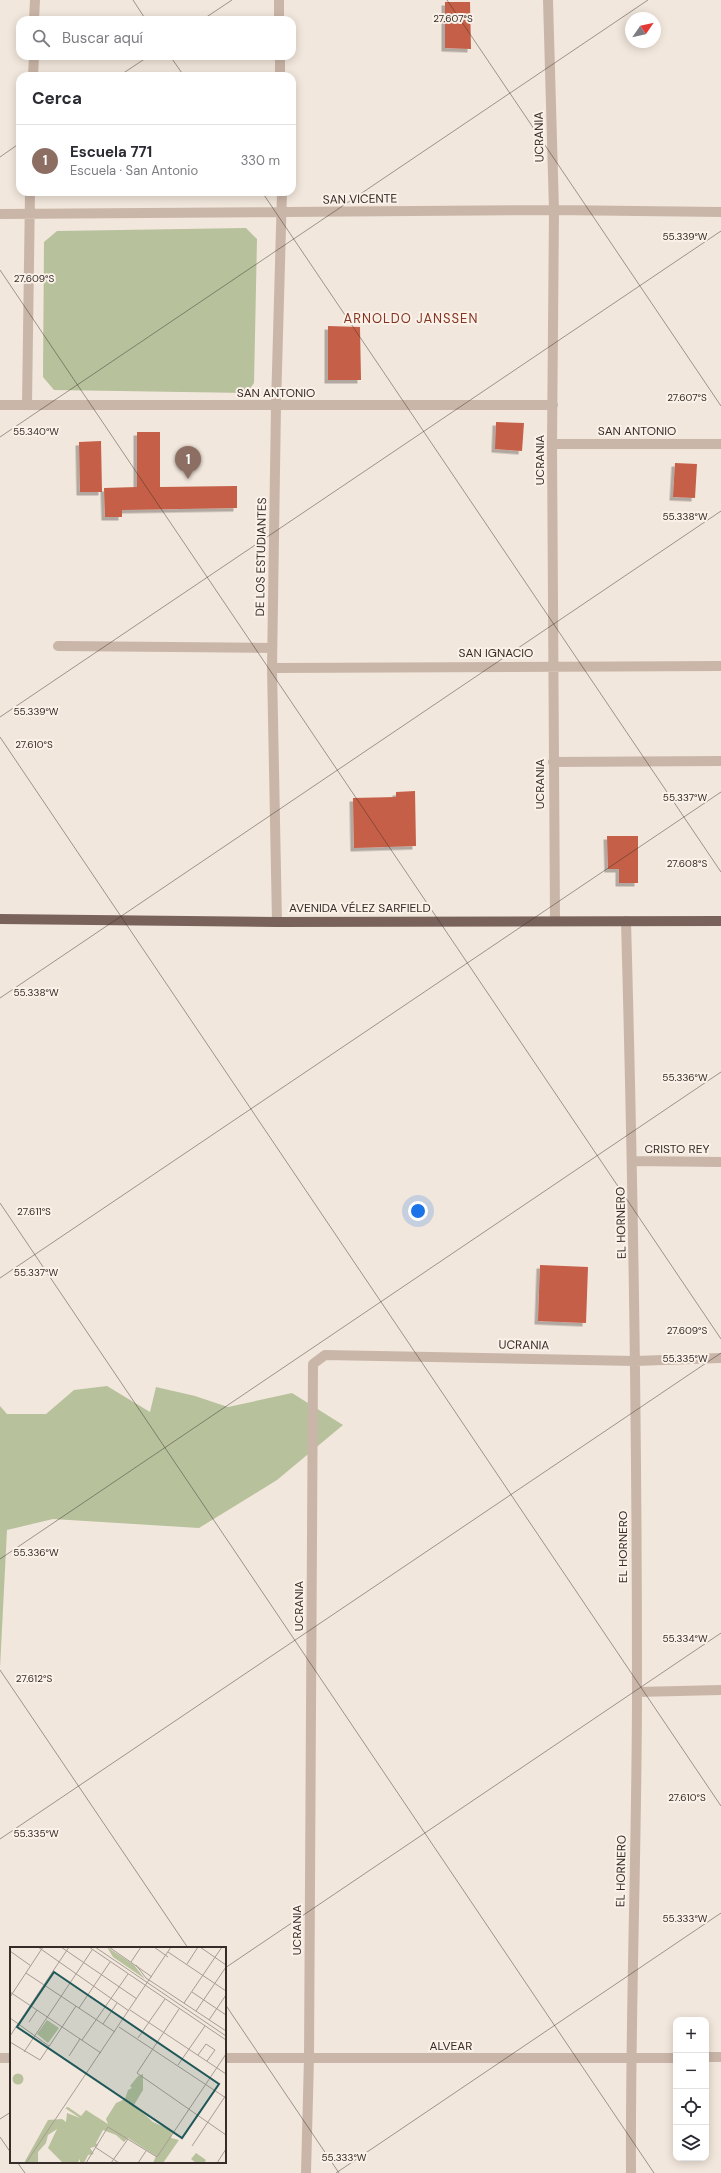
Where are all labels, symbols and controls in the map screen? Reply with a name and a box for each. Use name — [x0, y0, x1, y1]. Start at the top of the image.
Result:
text: 27.607°S — [433, 12, 473, 25]
north arrow — [625, 12, 661, 48]
search box — [16, 16, 296, 60]
icon: search — [30, 27, 52, 49]
text: Buscar aquí — [62, 28, 143, 48]
text: Cerca — [32, 87, 82, 109]
street label: UCRANIA — [531, 112, 547, 162]
text: Escuela 771 — [70, 142, 152, 162]
text: 1 — [43, 152, 47, 169]
text: 330 m — [241, 152, 280, 169]
text: Escuela · San Antonio — [70, 162, 198, 179]
street label: SAN VICENTE — [323, 190, 398, 208]
text: 55.339°W — [662, 230, 708, 243]
text: 27.609°S — [14, 272, 55, 285]
district label: ARNOLDO JANSSEN — [344, 310, 478, 327]
street label: SAN ANTONIO — [237, 385, 315, 401]
text: 27.607°S — [667, 391, 707, 404]
street label: SAN ANTONIO — [598, 423, 676, 439]
text: 55.340°W — [13, 425, 59, 438]
street label: UCRANIA — [532, 435, 548, 485]
pin: 1 — [175, 446, 201, 479]
street label: DE LOS ESTUDIANTES — [252, 497, 270, 617]
text: 55.338°W — [662, 510, 708, 523]
street label: SAN IGNACIO — [459, 645, 533, 661]
text: 55.339°W — [13, 705, 59, 718]
text: 27.610°S — [15, 738, 53, 751]
street label: UCRANIA — [532, 759, 548, 809]
text: 55.337°W — [663, 791, 707, 804]
text: 27.608°S — [667, 857, 707, 870]
street label: AVENIDA VÉLEZ SARFIELD — [289, 900, 431, 916]
text: 55.338°W — [13, 986, 59, 999]
text: 55.336°W — [662, 1071, 708, 1084]
street label: CRISTO REY — [645, 1141, 710, 1157]
street label: EL HORNERO — [612, 1187, 630, 1259]
your location — [408, 1201, 428, 1221]
text: 27.611°S — [17, 1205, 51, 1218]
text: 55.337°W — [14, 1266, 58, 1279]
text: 27.609°S — [667, 1324, 708, 1337]
street label: UCRANIA — [499, 1337, 549, 1353]
text: 55.335°W — [662, 1352, 708, 1365]
street label: EL HORNERO — [615, 1511, 631, 1583]
text: 55.336°W — [13, 1546, 59, 1559]
street label: UCRANIA — [291, 1581, 307, 1631]
text: 55.334°W — [662, 1632, 708, 1645]
text: 27.612°S — [16, 1672, 52, 1685]
text: 27.610°S — [668, 1791, 706, 1804]
text: 55.335°W — [13, 1827, 59, 1840]
street label: EL HORNERO — [612, 1835, 630, 1907]
street label: UCRANIA — [289, 1905, 305, 1955]
text: 55.333°W — [662, 1912, 708, 1925]
inset map — [10, 1947, 226, 2163]
map controls — [673, 2017, 709, 2161]
button: + — [673, 2017, 709, 2053]
street label: ALVEAR — [430, 2038, 472, 2054]
button: − — [673, 2053, 709, 2089]
button: locate — [673, 2089, 709, 2125]
button: layers — [673, 2125, 709, 2161]
text: 55.333°W — [321, 2151, 367, 2164]

